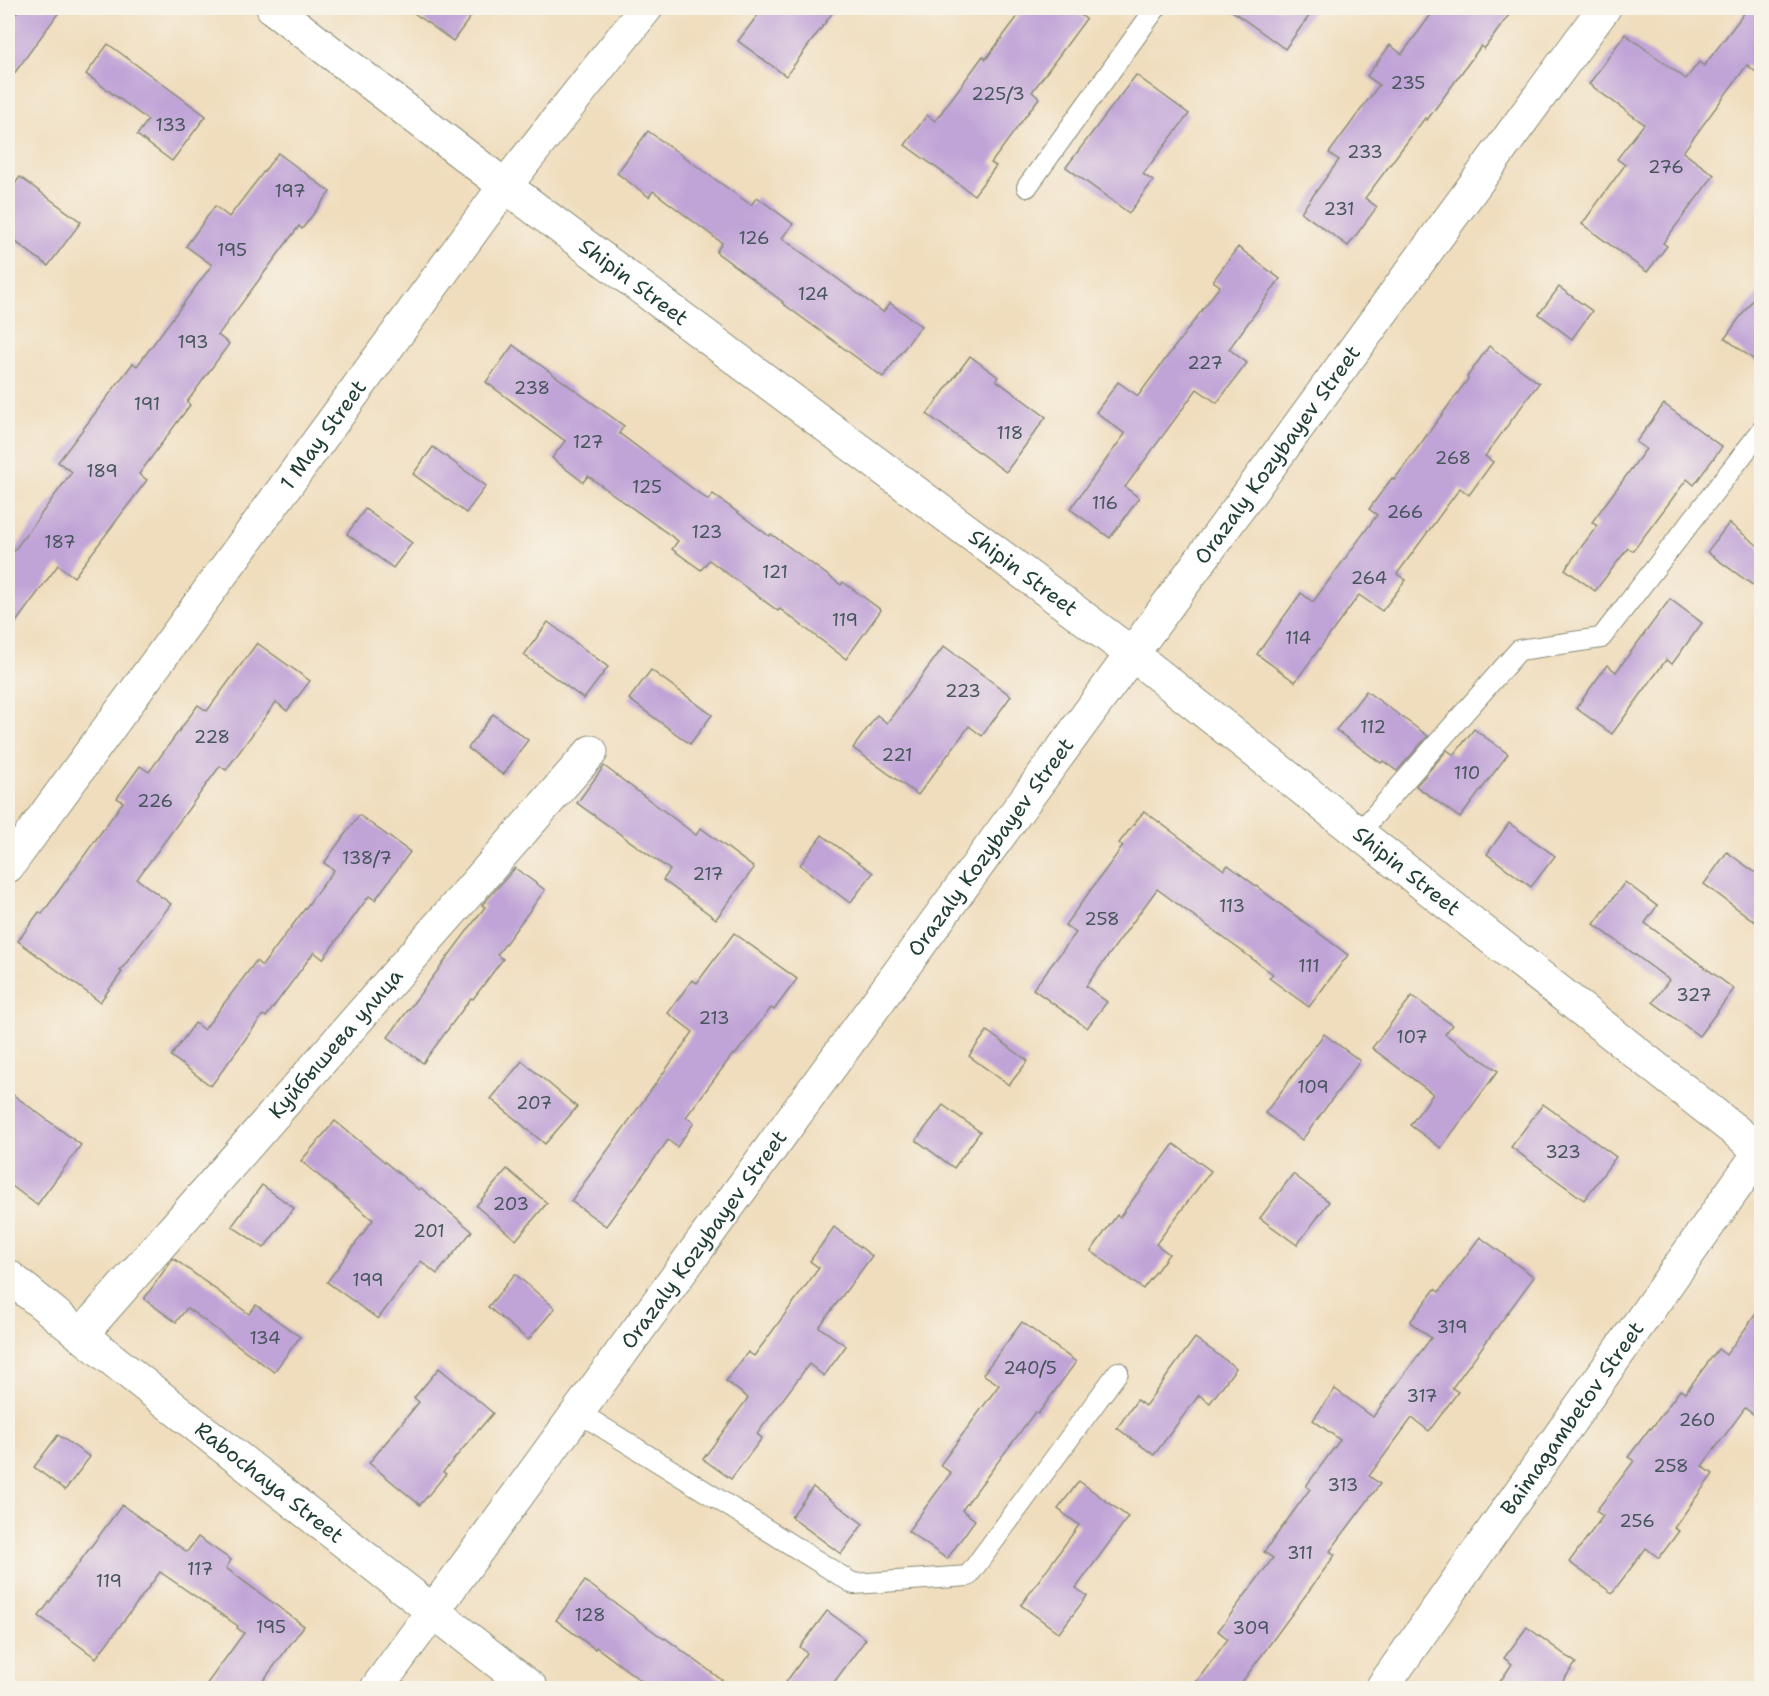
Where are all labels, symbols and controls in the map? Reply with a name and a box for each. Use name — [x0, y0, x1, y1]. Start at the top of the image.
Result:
house number: 235 — [1391, 71, 1425, 95]
house number: 225/3 — [971, 82, 1025, 106]
house number: 133 — [156, 113, 186, 137]
house number: 233 — [1347, 140, 1383, 164]
house number: 276 — [1648, 155, 1684, 179]
house number: 197 — [275, 179, 305, 203]
house number: 231 — [1324, 197, 1354, 221]
house number: 126 — [738, 226, 770, 250]
street label: Shipin Street — [573, 232, 694, 332]
house number: 195 — [217, 238, 247, 262]
house number: 124 — [798, 282, 828, 306]
house number: 193 — [177, 330, 209, 354]
street label: Orazaly Kozybayev Street — [1188, 340, 1367, 570]
house number: 227 — [1187, 351, 1223, 375]
street label: 1 May Street — [273, 374, 373, 496]
house number: 238 — [514, 376, 550, 400]
house number: 191 — [134, 392, 160, 416]
house number: 118 — [997, 421, 1023, 445]
house number: 127 — [573, 430, 603, 454]
house number: 268 — [1435, 446, 1471, 470]
house number: 189 — [86, 459, 118, 483]
house number: 125 — [632, 475, 662, 499]
house number: 116 — [1092, 491, 1118, 515]
house number: 266 — [1387, 500, 1423, 524]
house number: 123 — [692, 520, 722, 544]
street label: Shipin Street — [963, 523, 1083, 623]
house number: 187 — [44, 530, 76, 554]
house number: 121 — [762, 560, 788, 584]
house number: 264 — [1351, 566, 1387, 590]
house number: 119 — [832, 608, 858, 632]
house number: 114 — [1285, 626, 1311, 650]
house number: 223 — [945, 679, 981, 703]
house number: 112 — [1360, 715, 1386, 739]
house number: 228 — [194, 725, 230, 749]
street label: Orazaly Kozybayev Street — [901, 732, 1080, 962]
house number: 221 — [882, 743, 912, 767]
house number: 110 — [1454, 761, 1480, 785]
house number: 226 — [137, 789, 173, 813]
street label: Shipin Street — [1347, 820, 1466, 922]
house number: 138/7 — [342, 846, 392, 870]
house number: 217 — [693, 862, 723, 886]
house number: 113 — [1219, 894, 1245, 918]
house number: 258 — [1084, 907, 1120, 931]
house number: 111 — [1298, 954, 1320, 978]
street label: Куйбышева улица — [262, 963, 409, 1125]
house number: 327 — [1676, 983, 1712, 1007]
house number: 213 — [699, 1006, 729, 1030]
house number: 107 — [1396, 1025, 1428, 1049]
house number: 109 — [1297, 1075, 1329, 1099]
house number: 207 — [516, 1091, 552, 1115]
street label: Orazaly Kozybayev Street — [615, 1125, 793, 1355]
house number: 323 — [1545, 1140, 1581, 1164]
house number: 203 — [493, 1192, 529, 1216]
house number: 201 — [413, 1219, 445, 1243]
house number: 199 — [352, 1268, 384, 1292]
house number: 319 — [1436, 1315, 1468, 1339]
street label: Baimagambetov Street — [1494, 1316, 1650, 1521]
house number: 134 — [249, 1326, 281, 1350]
house number: 240/5 — [1003, 1356, 1057, 1380]
house number: 317 — [1407, 1384, 1437, 1408]
house number: 260 — [1679, 1408, 1715, 1432]
street label: Rabochaya Street — [189, 1415, 349, 1550]
house number: 258 — [1653, 1454, 1689, 1478]
house number: 313 — [1328, 1473, 1358, 1497]
house number: 256 — [1619, 1509, 1655, 1533]
house number: 311 — [1287, 1541, 1313, 1565]
house number: 117 — [187, 1557, 213, 1581]
house number: 119 — [96, 1569, 122, 1593]
house number: 128 — [574, 1603, 606, 1627]
house number: 195 — [256, 1615, 286, 1639]
house number: 309 — [1233, 1616, 1269, 1640]

